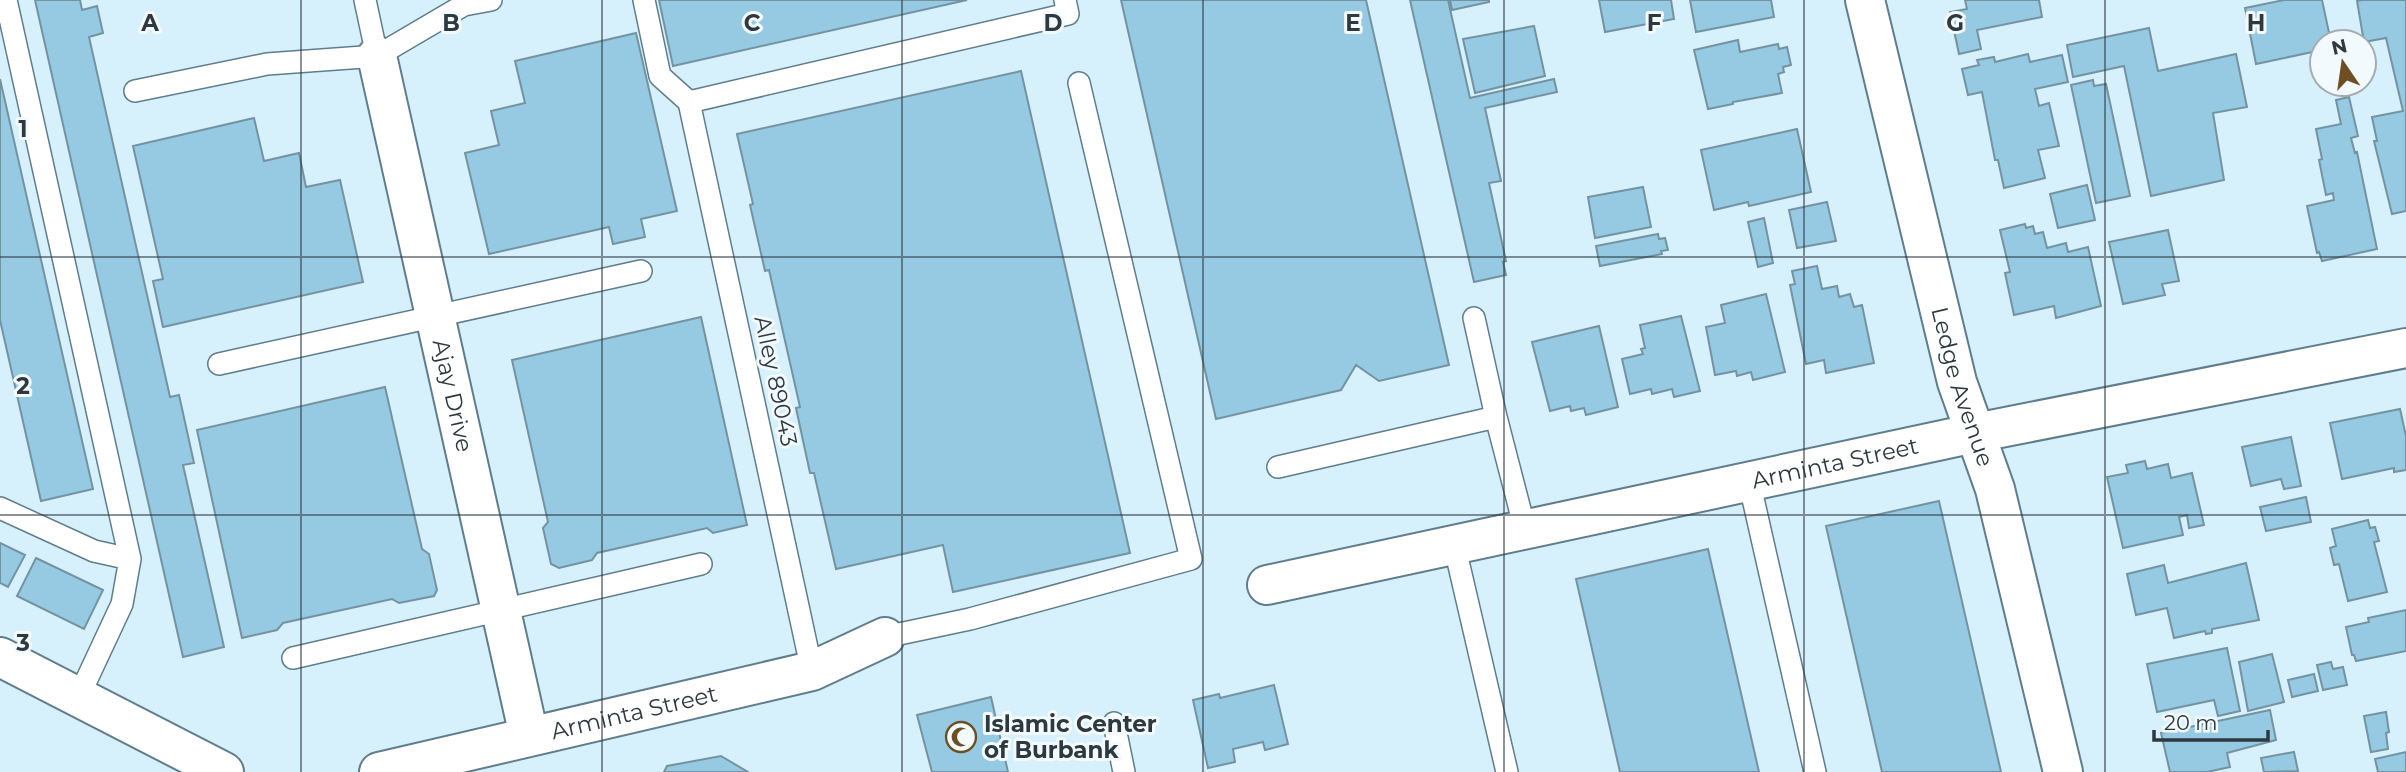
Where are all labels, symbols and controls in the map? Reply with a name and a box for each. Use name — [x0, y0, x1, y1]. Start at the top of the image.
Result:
text: A — [140, 9, 159, 37]
text: B — [442, 9, 460, 37]
text: C — [744, 9, 761, 37]
text: D — [1044, 9, 1063, 37]
text: E — [1345, 9, 1361, 37]
text: F — [1647, 9, 1662, 37]
text: G — [1946, 9, 1964, 37]
text: H — [2247, 9, 2265, 37]
north arrow — [2308, 28, 2378, 98]
text: N — [2329, 34, 2349, 60]
text: 1 — [18, 115, 28, 143]
street label: Ledge Avenue — [1925, 304, 2000, 470]
street label: Alley 89043 — [748, 313, 804, 449]
street label: Ajay Drive — [427, 337, 479, 455]
text: 2 — [16, 372, 30, 400]
street label: Arminta Street — [1749, 432, 1921, 495]
text: 3 — [15, 629, 30, 657]
street label: Arminta Street — [548, 680, 720, 745]
scale bar — [2154, 698, 2268, 742]
place label: Islamic Center of Burbank — [984, 710, 1157, 764]
text: 20 m — [2164, 710, 2218, 735]
mosque icon: Islamic Center of Burbank — [944, 720, 978, 754]

